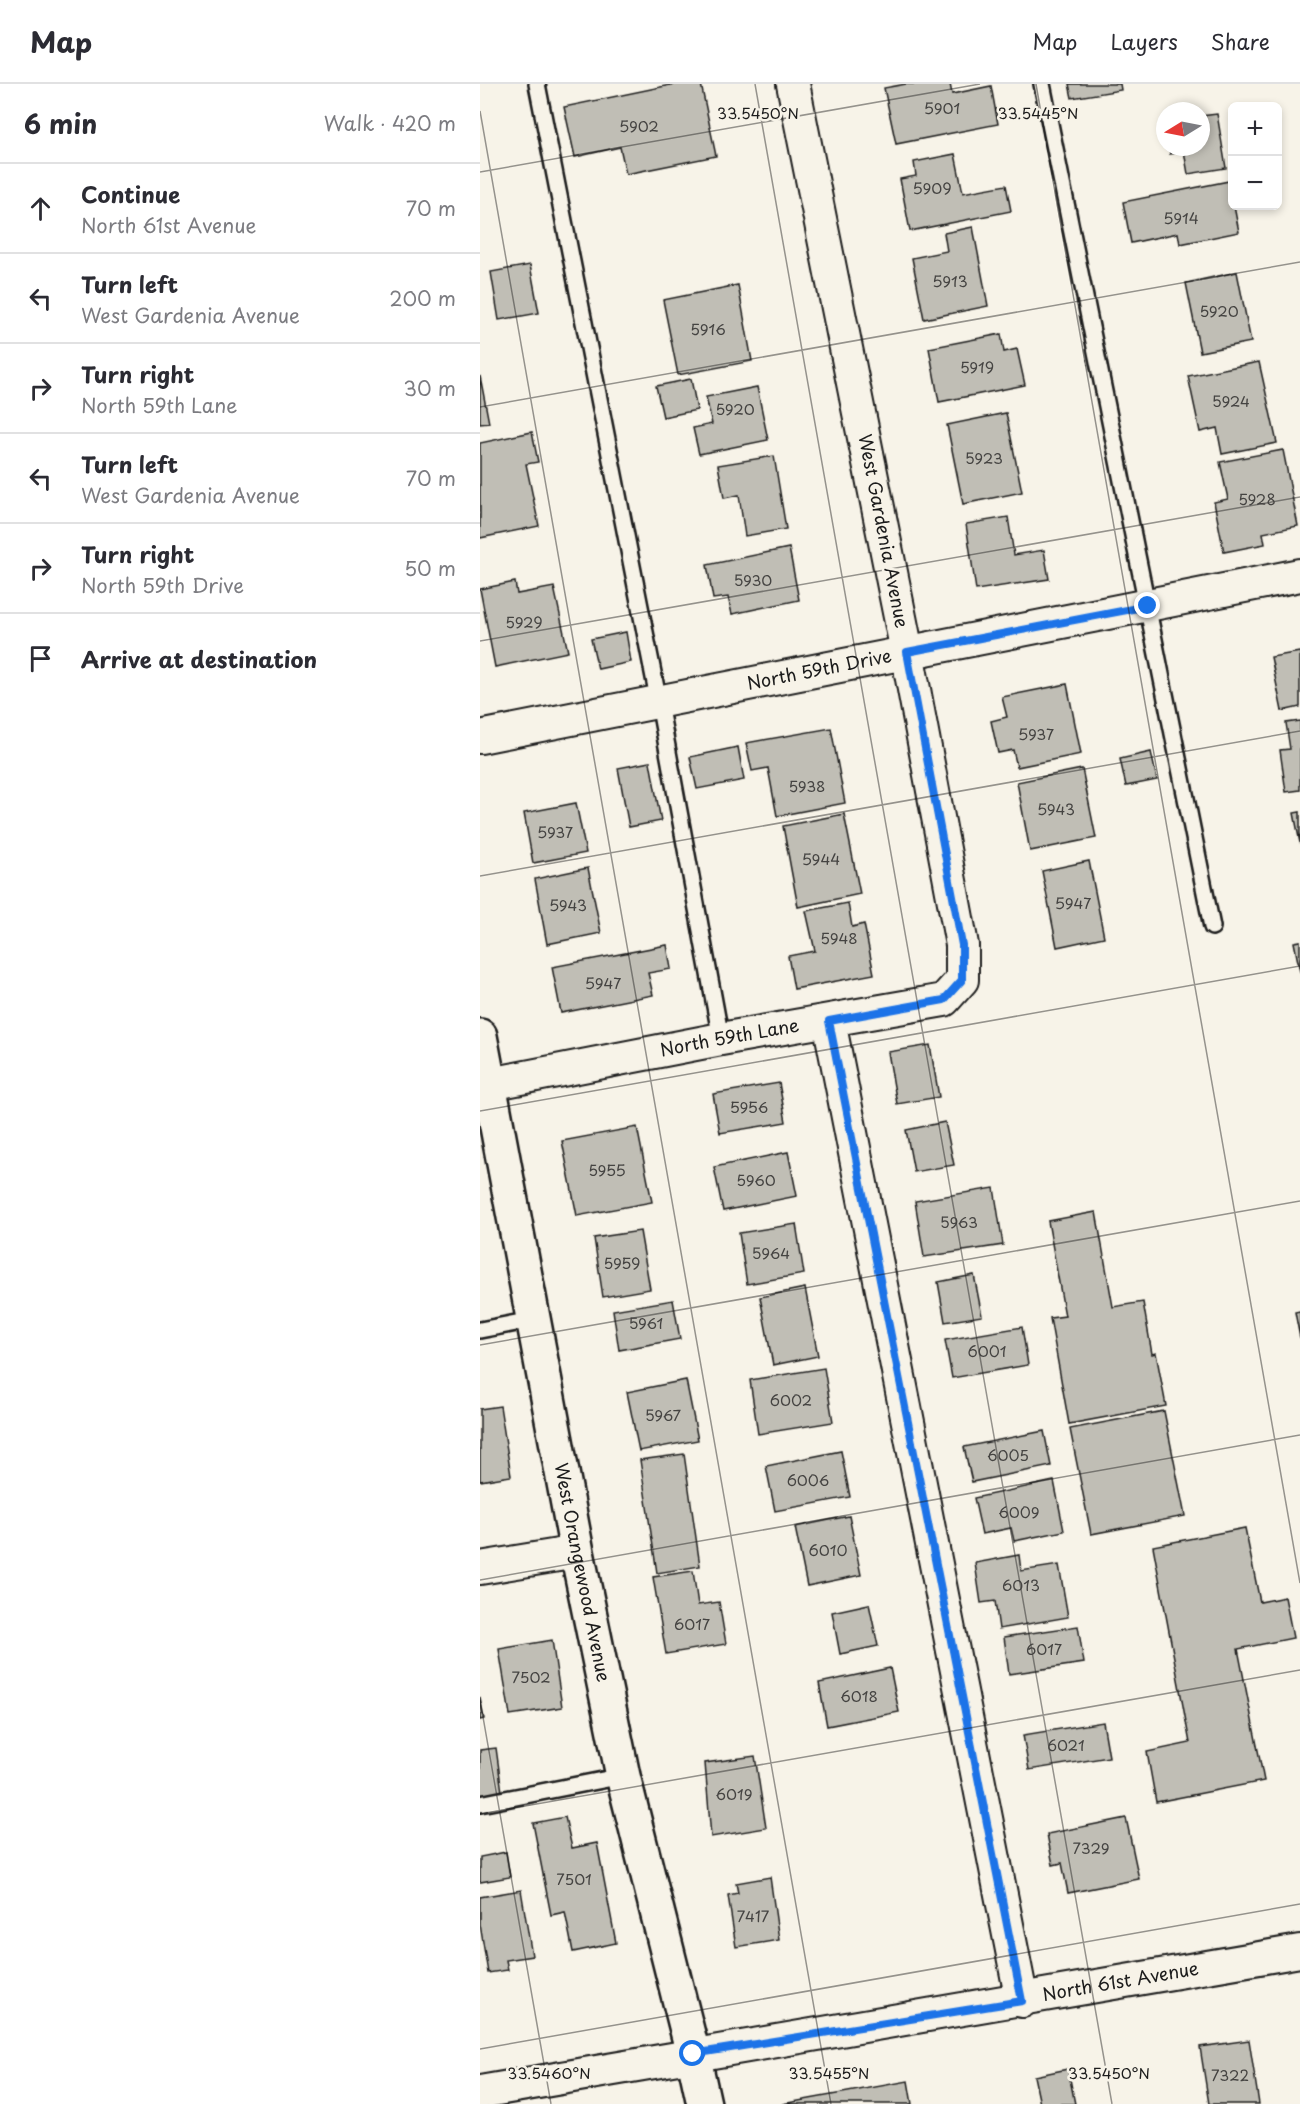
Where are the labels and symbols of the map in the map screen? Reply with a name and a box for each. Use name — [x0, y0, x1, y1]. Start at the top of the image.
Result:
house number: 5901 — [924, 96, 960, 119]
text: 33.5450°N — [717, 101, 799, 124]
text: 33.5445°N — [998, 101, 1078, 124]
north arrow — [1156, 102, 1210, 156]
house number: 5902 — [619, 114, 659, 137]
house number: 5909 — [913, 176, 951, 199]
house number: 5914 — [1163, 206, 1199, 229]
house number: 5913 — [932, 269, 968, 292]
house number: 5920 — [1199, 299, 1239, 322]
house number: 5916 — [690, 317, 726, 340]
house number: 5919 — [960, 355, 994, 378]
house number: 5924 — [1212, 389, 1250, 412]
house number: 5920 — [715, 397, 755, 420]
street label: West Gardenia Avenue — [852, 431, 917, 630]
house number: 5923 — [965, 446, 1003, 469]
house number: 5928 — [1238, 487, 1276, 510]
house number: 5930 — [734, 568, 772, 591]
route end — [1134, 592, 1160, 618]
house number: 5929 — [505, 610, 543, 633]
street label: North 59th Drive — [744, 641, 894, 696]
house number: 5937 — [1018, 722, 1054, 745]
house number: 5938 — [789, 774, 825, 797]
house number: 5943 — [1037, 797, 1075, 820]
house number: 5937 — [537, 820, 573, 843]
house number: 5944 — [802, 847, 840, 870]
house number: 5947 — [1055, 891, 1091, 914]
house number: 5943 — [549, 893, 587, 916]
house number: 5948 — [820, 926, 858, 949]
house number: 5947 — [585, 971, 621, 994]
street label: North 59th Lane — [657, 1011, 801, 1063]
house number: 5956 — [730, 1095, 768, 1118]
house number: 5955 — [588, 1158, 626, 1181]
house number: 5960 — [736, 1168, 776, 1191]
house number: 5963 — [940, 1210, 978, 1233]
house number: 5964 — [752, 1241, 790, 1264]
house number: 5959 — [604, 1251, 640, 1274]
house number: 5961 — [629, 1311, 663, 1334]
house number: 6001 — [968, 1339, 1006, 1362]
house number: 6002 — [770, 1388, 812, 1411]
house number: 5967 — [645, 1403, 682, 1426]
house number: 6005 — [987, 1443, 1029, 1466]
street label: West Orangewood Avenue — [548, 1460, 618, 1684]
house number: 6006 — [787, 1468, 829, 1491]
house number: 6009 — [998, 1500, 1040, 1523]
house number: 6010 — [809, 1538, 847, 1561]
house number: 6013 — [1002, 1573, 1040, 1596]
house number: 6017 — [674, 1612, 710, 1635]
house number: 6017 — [1026, 1637, 1062, 1660]
house number: 7502 — [511, 1665, 551, 1688]
house number: 6018 — [840, 1684, 878, 1707]
house number: 6021 — [1047, 1733, 1085, 1756]
house number: 6019 — [716, 1782, 753, 1805]
house number: 7329 — [1072, 1836, 1110, 1859]
house number: 7501 — [556, 1867, 592, 1890]
house number: 7417 — [737, 1904, 770, 1927]
street label: North 61st Avenue — [1040, 1954, 1201, 2007]
route start — [679, 2040, 705, 2066]
text: 33.5460°N — [507, 2061, 591, 2084]
text: 33.5455°N — [788, 2061, 870, 2084]
text: 33.5450°N — [1068, 2061, 1150, 2084]
house number: 7322 — [1211, 2063, 1249, 2086]

